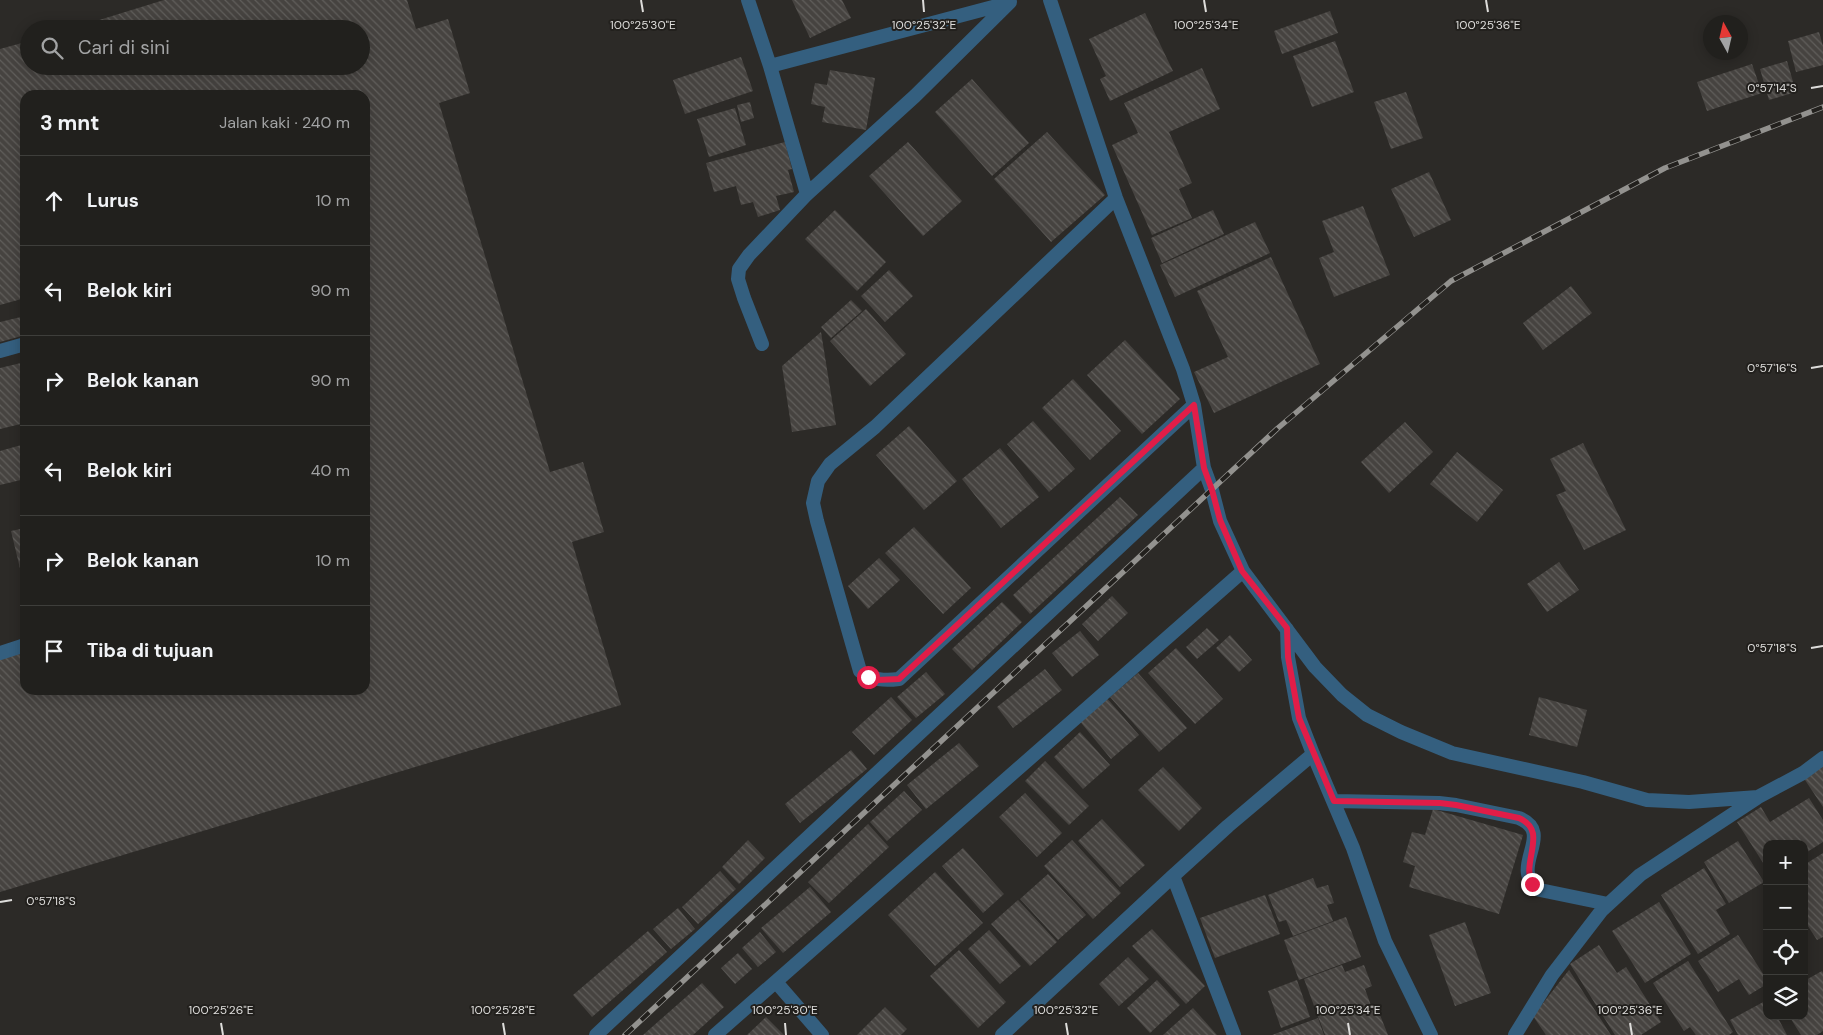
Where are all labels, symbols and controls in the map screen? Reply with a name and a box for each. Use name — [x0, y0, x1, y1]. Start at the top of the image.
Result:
north arrow — [1703, 15, 1748, 60]
text: 100°25'30"E — [610, 17, 676, 33]
text: 100°25'32"E — [892, 17, 956, 33]
text: 100°25'34"E — [1174, 17, 1239, 33]
text: 100°25'36"E — [1455, 17, 1521, 33]
search box — [20, 20, 370, 75]
icon: search — [38, 34, 66, 62]
text: Cari di sini — [78, 35, 170, 60]
text: 0°57'14"S — [1747, 80, 1797, 96]
text: 3 mnt — [40, 109, 99, 137]
text: Jalan kaki · 240 m — [219, 112, 350, 133]
icon: ahead — [40, 187, 68, 215]
text: Lurus — [87, 188, 139, 213]
text: 10 m — [316, 190, 350, 211]
icon: left — [40, 277, 68, 305]
text: Belok kiri — [87, 278, 172, 303]
text: 90 m — [310, 280, 350, 301]
text: 0°57'16"S — [1747, 360, 1797, 376]
icon: right — [40, 367, 68, 395]
text: Belok kanan — [87, 368, 199, 393]
text: 90 m — [310, 370, 350, 391]
icon: left — [40, 457, 68, 485]
text: Belok kiri — [87, 458, 172, 483]
text: 40 m — [311, 460, 350, 481]
icon: right — [40, 547, 68, 575]
text: Belok kanan — [87, 548, 199, 573]
text: 10 m — [316, 550, 350, 571]
icon: arrive — [40, 637, 68, 665]
text: Tiba di tujuan — [87, 638, 213, 663]
text: 0°57'18"S — [1747, 640, 1797, 656]
route start — [857, 666, 880, 689]
map controls — [1763, 840, 1808, 1020]
button: + — [1763, 840, 1808, 885]
route end — [1521, 873, 1544, 896]
button: − — [1763, 885, 1808, 930]
text: 0°57'18"S — [26, 893, 76, 909]
button: locate — [1763, 930, 1808, 975]
button: layers — [1763, 975, 1808, 1020]
text: 100°25'26"E — [189, 1002, 254, 1018]
text: 100°25'28"E — [471, 1002, 535, 1018]
text: 100°25'30"E — [752, 1002, 818, 1018]
text: 100°25'32"E — [1034, 1002, 1098, 1018]
text: 100°25'34"E — [1316, 1002, 1381, 1018]
text: 100°25'36"E — [1597, 1002, 1663, 1018]

